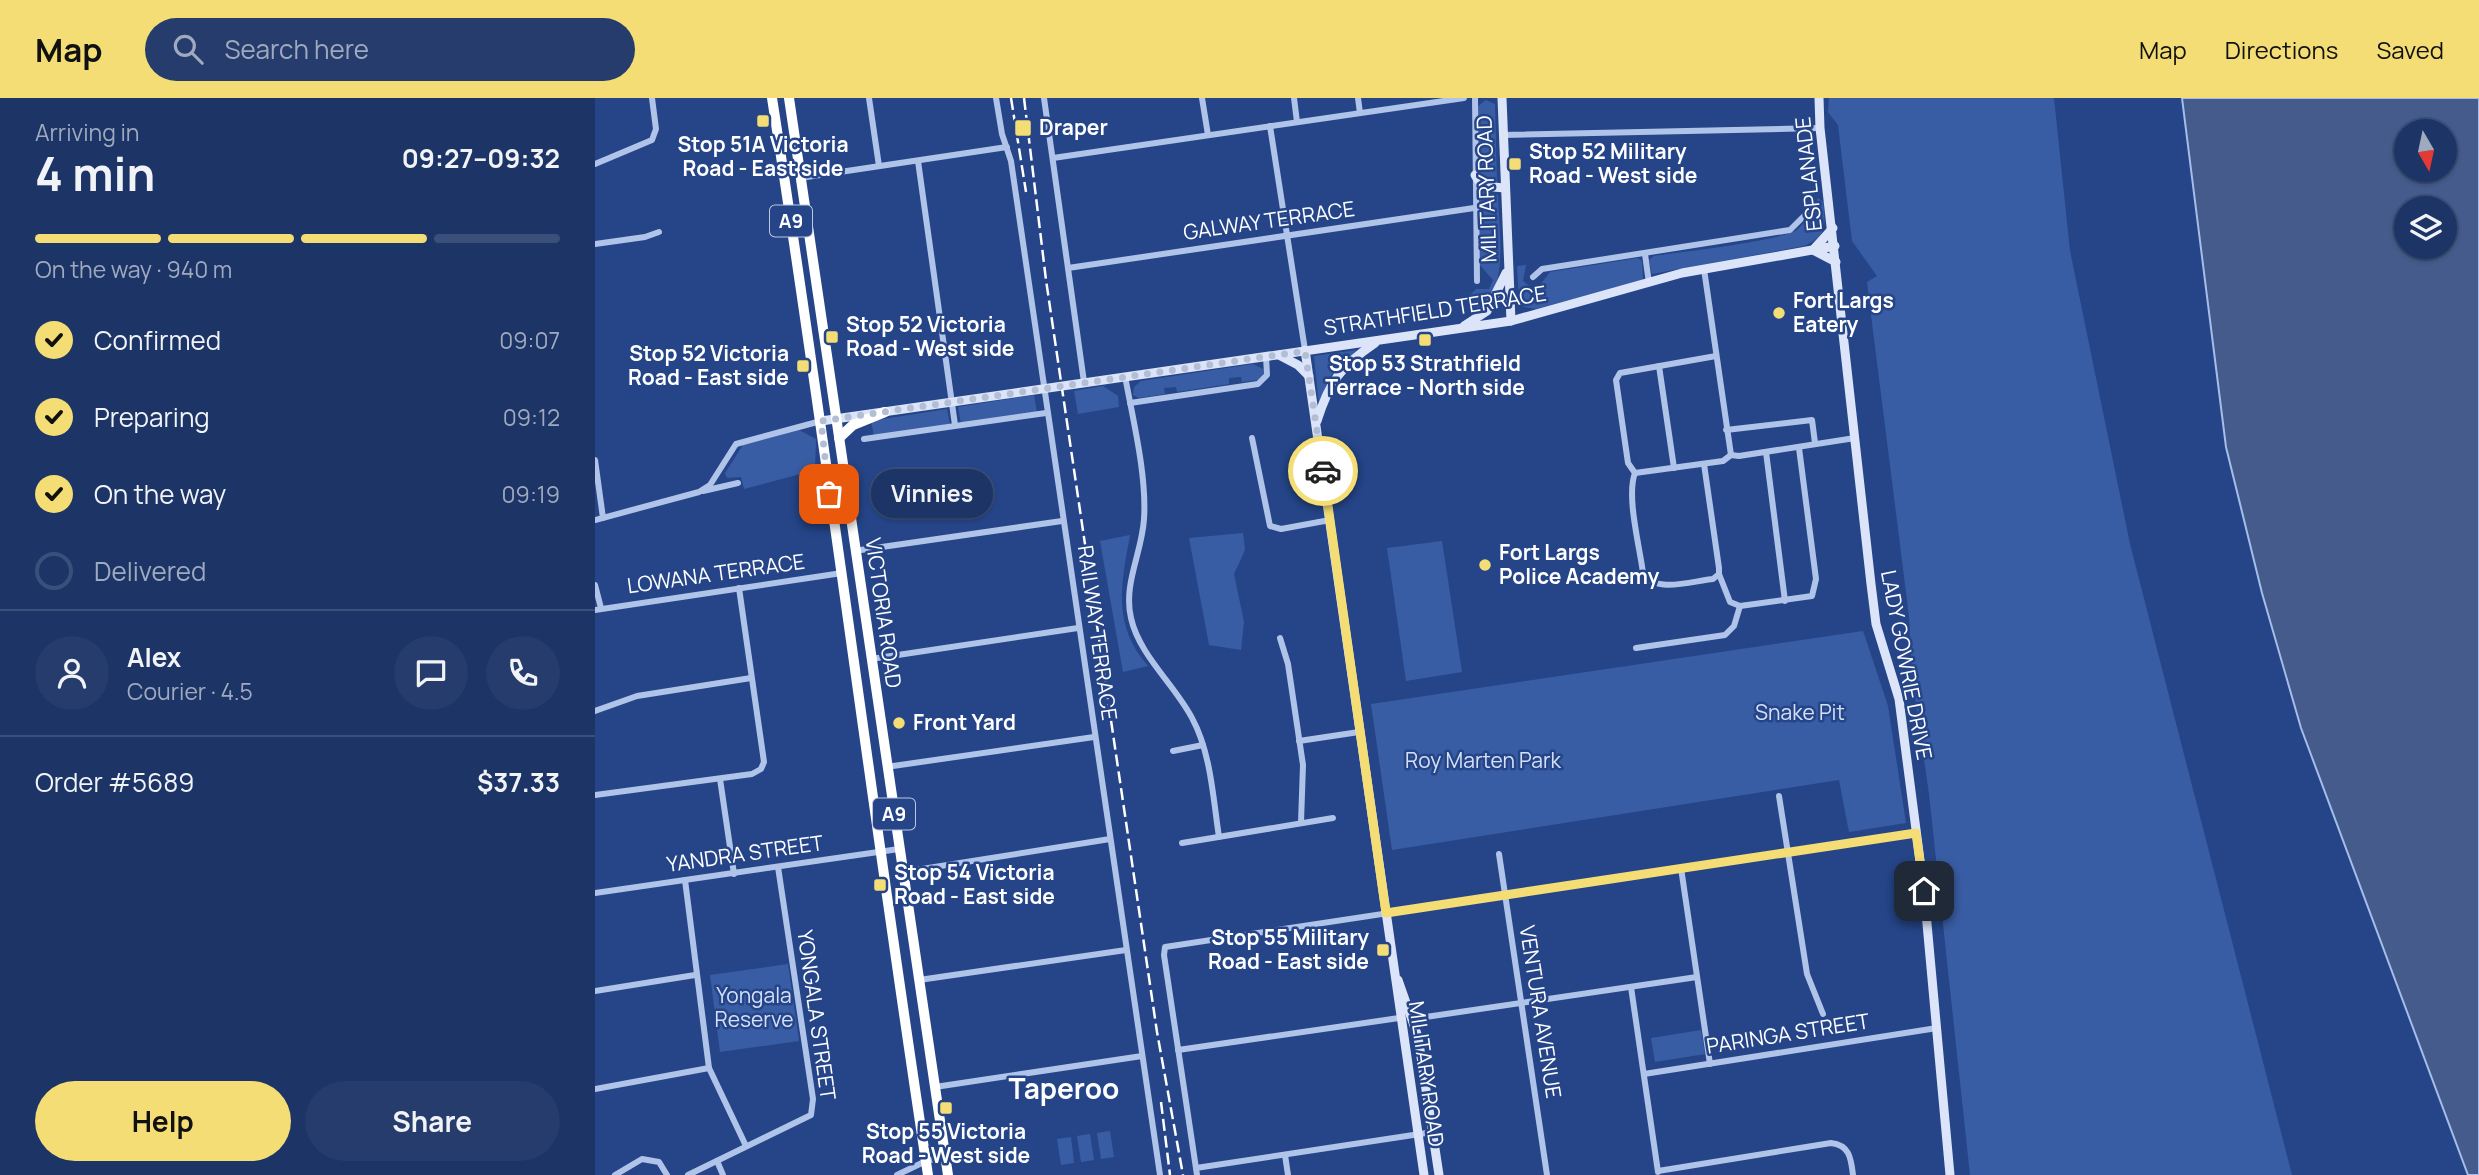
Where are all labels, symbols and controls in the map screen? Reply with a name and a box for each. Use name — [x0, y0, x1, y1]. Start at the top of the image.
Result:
search box — [145, 18, 635, 81]
text: Map — [35, 27, 103, 72]
icon: search — [169, 30, 207, 68]
text: Search here — [225, 31, 369, 67]
text: Map — [2139, 33, 2187, 66]
text: Directions — [2225, 33, 2338, 66]
text: Saved — [2376, 33, 2444, 66]
marker: Stop 51A Victoria Road - East side — [755, 113, 771, 129]
place label: Draper — [1039, 113, 1108, 141]
street label: MILITARY ROAD — [1469, 115, 1503, 263]
text: Arriving in — [35, 116, 140, 148]
street label: ESPLANADE — [1788, 116, 1828, 233]
marker: Draper — [1013, 118, 1033, 138]
north arrow — [2394, 119, 2457, 182]
map controls — [2394, 119, 2457, 259]
place label: Stop 51A Victoria Road - East side — [677, 130, 849, 182]
place label: Stop 52 Military Road - West side — [1529, 137, 1698, 189]
text: 09:27–09:32 — [402, 140, 560, 176]
text: 4 min — [35, 142, 155, 205]
marker: Stop 52 Military Road - West side — [1507, 156, 1523, 172]
street label: GALWAY TERRACE — [1181, 194, 1356, 246]
button: layers — [2394, 196, 2457, 259]
road number: A9 — [770, 206, 812, 237]
text: On the way · 940 m — [35, 253, 232, 285]
street label: STRATHFIELD TERRACE — [1322, 279, 1548, 341]
place label: Fort Largs Eatery — [1793, 286, 1894, 338]
marker: Fort Largs Eatery — [1771, 305, 1787, 321]
place label: Stop 52 Victoria Road - West side — [846, 310, 1015, 362]
icon: check — [35, 321, 73, 359]
text: Confirmed — [94, 322, 221, 358]
text: 09:07 — [499, 324, 560, 356]
marker: Stop 52 Victoria Road - West side — [824, 329, 840, 345]
marker: Stop 53 Strathfield Terrace - North side — [1417, 332, 1433, 348]
place label: Stop 52 Victoria Road - East side — [628, 339, 789, 391]
place label: Stop 53 Strathfield Terrace - North side — [1325, 349, 1525, 401]
marker: Stop 52 Victoria Road - East side — [795, 358, 811, 374]
icon: check — [35, 398, 73, 436]
text: Preparing — [94, 399, 210, 435]
text: 09:12 — [503, 401, 560, 433]
courier — [1288, 436, 1358, 506]
icon: car — [1304, 452, 1342, 490]
pin — [799, 464, 859, 524]
callout: Vinnies — [871, 470, 993, 518]
icon: check — [35, 475, 73, 513]
icon: bag — [810, 475, 848, 513]
text: On the way — [94, 476, 226, 512]
text: Vinnies — [891, 477, 973, 509]
text: 09:19 — [502, 478, 560, 510]
street label: VICTORIA ROAD — [860, 536, 908, 690]
place label: Fort Largs Police Academy — [1499, 538, 1659, 590]
street label: RAILWAY TERRACE — [1072, 543, 1124, 722]
street label: LOWANA TERRACE — [625, 547, 806, 599]
text: Delivered — [94, 553, 206, 589]
marker: Fort Largs Police Academy — [1477, 557, 1493, 573]
street label: LADY GOWRIE DRIVE — [1875, 568, 1939, 762]
button: person — [35, 636, 109, 710]
button: chat — [394, 636, 468, 710]
button: phone — [486, 636, 560, 710]
text: Alex — [127, 639, 181, 675]
text: Courier · 4.5 — [127, 675, 253, 707]
park label: Snake Pit — [1755, 698, 1845, 726]
place label: Front Yard — [913, 708, 1016, 736]
marker: Front Yard — [891, 715, 907, 731]
park label: Roy Marten Park — [1405, 746, 1562, 774]
text: Order #5689 — [35, 764, 194, 800]
text: $37.33 — [477, 764, 560, 800]
road number: A9 — [873, 799, 915, 830]
street label: YANDRA STREET — [665, 828, 825, 878]
place label: Stop 54 Victoria Road - East side — [894, 858, 1055, 910]
pin — [1894, 861, 1954, 921]
icon: home — [1905, 872, 1943, 910]
marker: Stop 54 Victoria Road - East side — [872, 877, 888, 893]
place label: Stop 55 Military Road - East side — [1208, 923, 1369, 975]
street label: VENTURA AVENUE — [1514, 923, 1568, 1100]
street label: YONGALA STREET — [791, 928, 843, 1102]
marker: Stop 55 Military Road - East side — [1375, 942, 1391, 958]
park label: Yongala Reserve — [715, 981, 793, 1033]
street label: MILITARY ROAD — [1403, 999, 1451, 1149]
street label: PARINGA STREET — [1704, 1006, 1872, 1060]
district label: Taperoo — [1009, 1069, 1119, 1107]
button: Help — [35, 1081, 291, 1161]
button: Share — [305, 1081, 560, 1161]
marker: Stop 55 Victoria Road - West side — [938, 1100, 954, 1116]
place label: Stop 55 Victoria Road - West side — [862, 1117, 1030, 1169]

